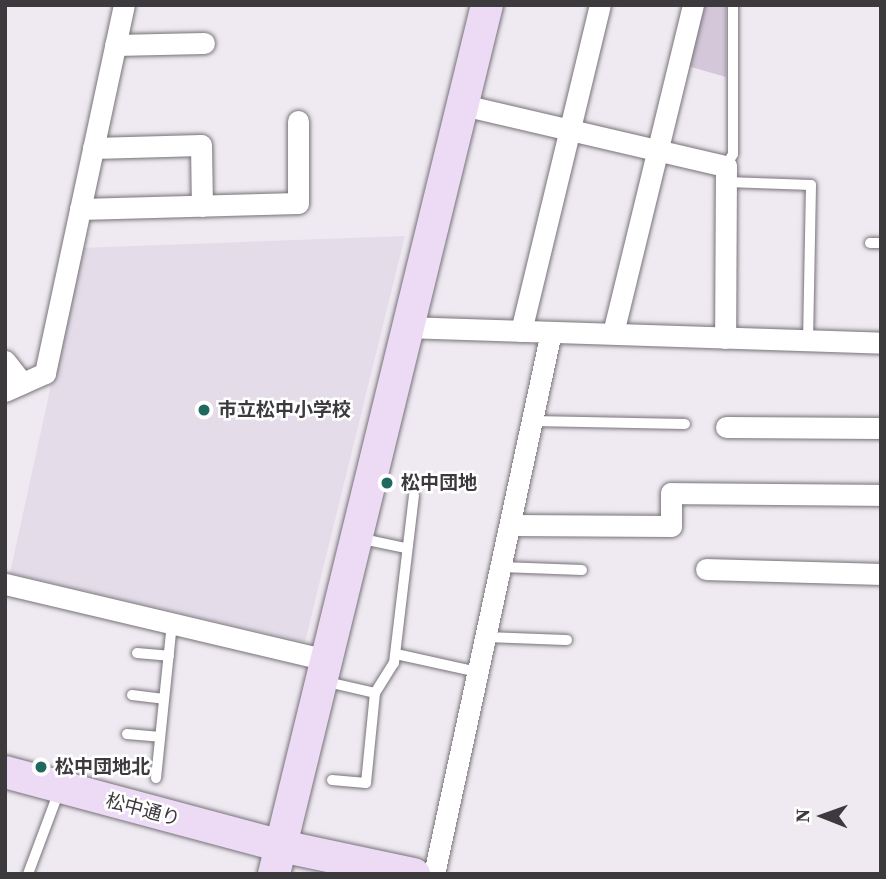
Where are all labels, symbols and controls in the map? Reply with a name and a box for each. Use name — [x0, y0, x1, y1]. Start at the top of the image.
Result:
place label: 市立松中小学校 — [218, 399, 351, 421]
marker: 市立松中小学校 — [196, 402, 212, 418]
place label: 松中団地 — [401, 472, 477, 494]
marker: 松中団地 — [379, 475, 395, 491]
place label: 松中団地北 — [55, 756, 150, 778]
marker: 松中団地北 — [33, 759, 49, 775]
north arrow — [788, 781, 858, 851]
street label: 松中通り — [103, 789, 183, 831]
text: N — [789, 808, 815, 823]

